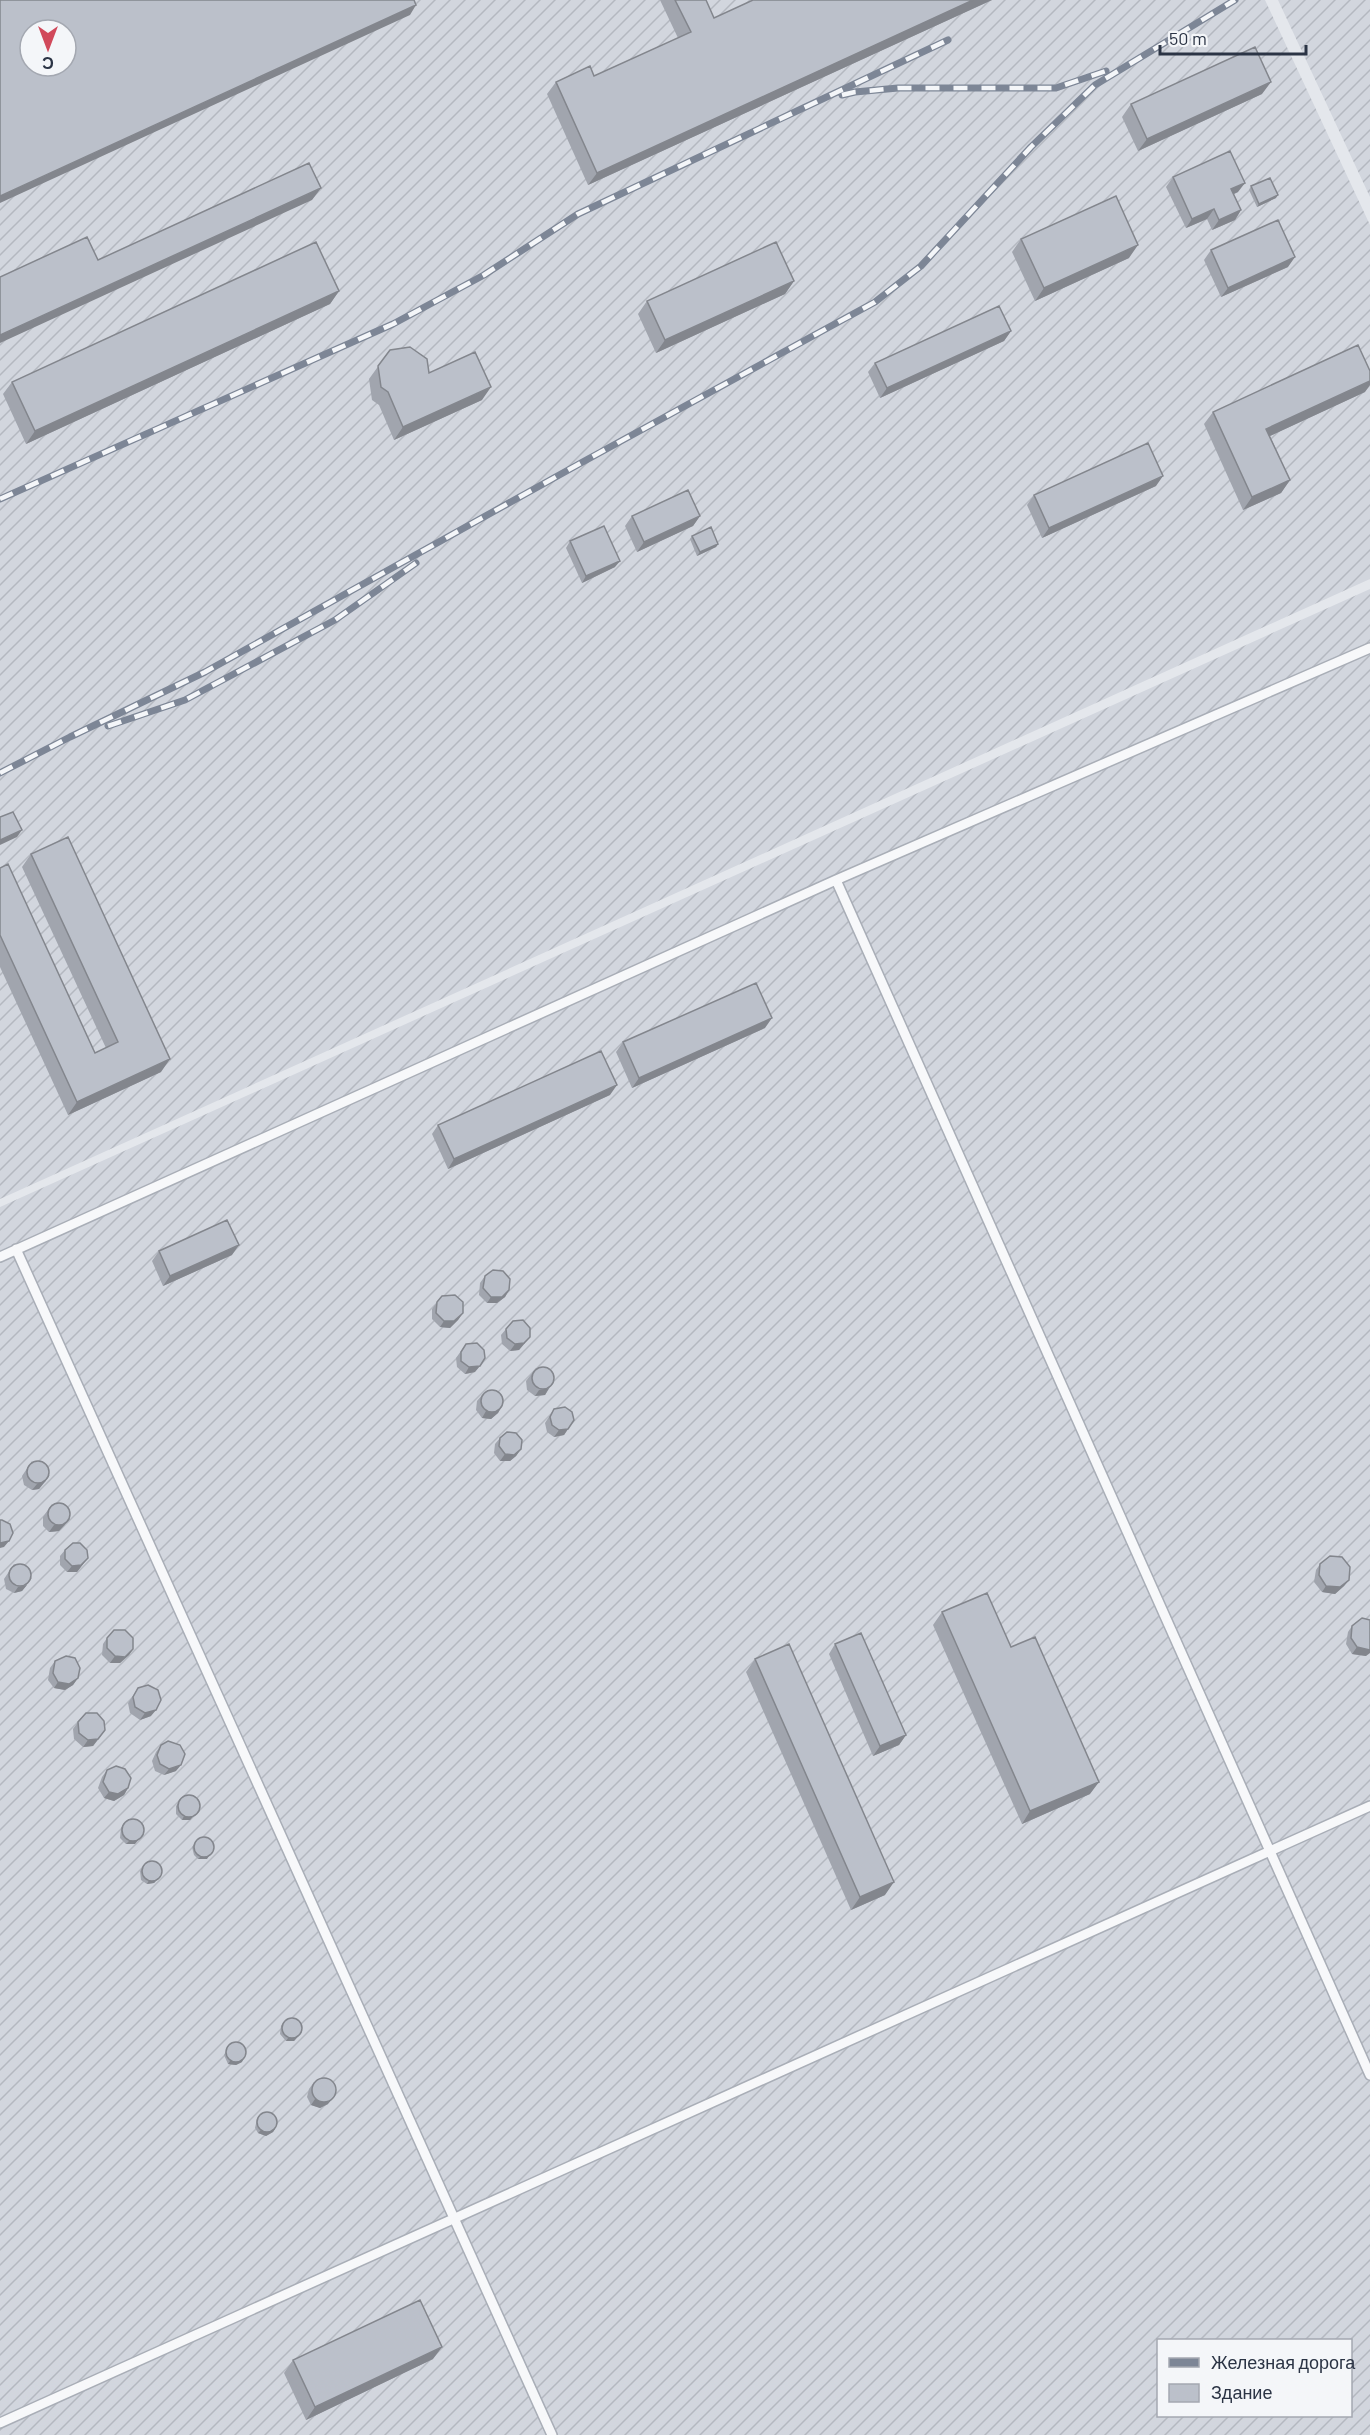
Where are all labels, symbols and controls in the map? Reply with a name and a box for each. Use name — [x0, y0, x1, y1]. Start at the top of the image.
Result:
north arrow — [18, 18, 78, 78]
scale bar — [1160, 18, 1306, 56]
text: 50 m — [1169, 27, 1207, 49]
text: С — [42, 54, 54, 73]
legend — [1157, 2339, 1352, 2417]
text: Железная дорога — [1211, 2351, 1356, 2373]
text: Здание — [1211, 2381, 1272, 2403]

